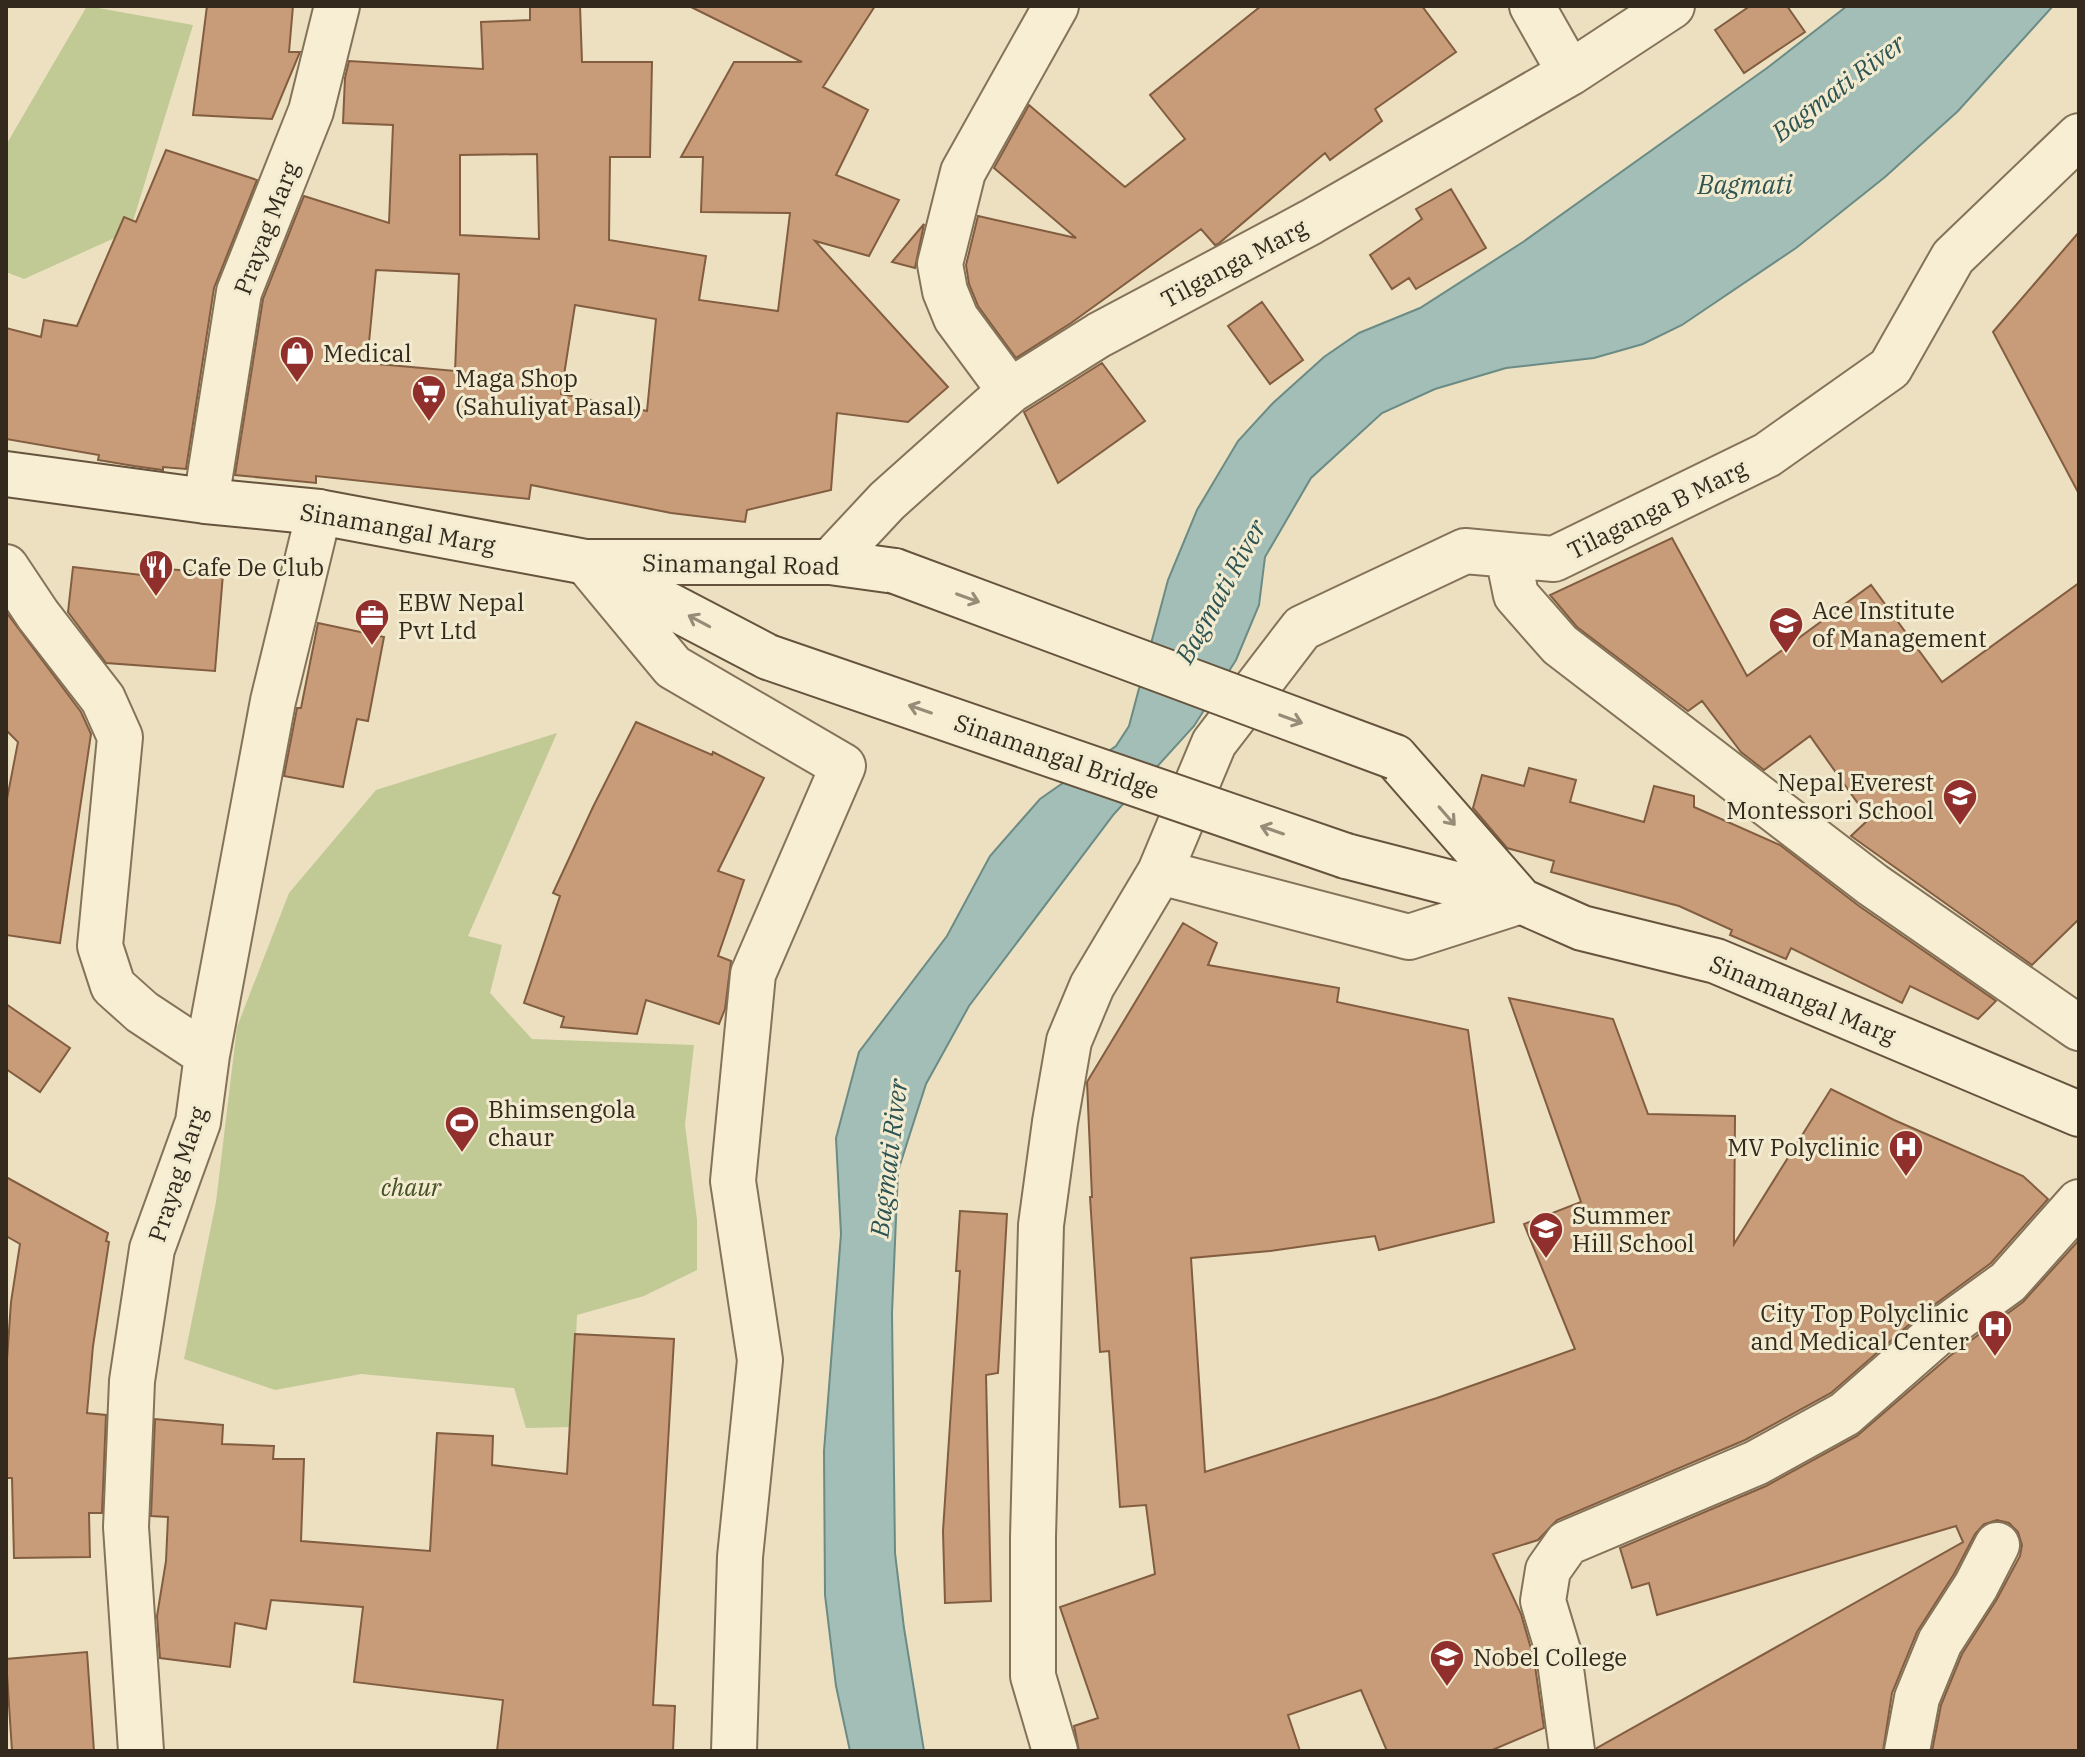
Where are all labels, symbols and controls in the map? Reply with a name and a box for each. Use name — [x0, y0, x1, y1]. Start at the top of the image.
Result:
water label: Bagmati River — [1763, 25, 1912, 149]
street label: Prayag Marg — [226, 157, 306, 299]
water label: Bagmati — [1696, 167, 1793, 201]
street label: Tilganga Marg — [1155, 211, 1313, 315]
shop icon: Medical — [278, 334, 316, 384]
place label: Medical — [323, 337, 412, 369]
place label: Maga Shop (Sahuliyat Pasal) — [455, 362, 642, 422]
supermarket icon: Maga Shop (Sahuliyat Pasal) — [410, 373, 448, 423]
street label: Tilaganga B Marg — [1562, 452, 1752, 566]
street label: Sinamangal Marg — [298, 495, 498, 561]
water label: Bagmati River — [1166, 513, 1274, 670]
street label: Sinamangal Road — [642, 546, 840, 582]
restaurant icon: Cafe De Club — [137, 548, 175, 598]
place label: Cafe De Club — [182, 551, 324, 583]
place label: EBW Nepal Pvt Ltd — [398, 586, 524, 646]
one-way arrow — [956, 592, 981, 607]
place label: Ace Institute of Management — [1812, 594, 1987, 654]
office icon: EBW Nepal Pvt Ltd — [353, 597, 391, 647]
school or university icon: Ace Institute of Management — [1767, 605, 1805, 655]
one-way arrow — [687, 612, 711, 628]
one-way arrow — [908, 701, 933, 716]
street label: Sinamangal Bridge — [950, 706, 1164, 806]
one-way arrow — [1278, 712, 1303, 727]
place label: Nepal Everest Montessori School — [1726, 766, 1934, 826]
school or university icon: Nepal Everest Montessori School — [1941, 777, 1979, 827]
one-way arrow — [1438, 806, 1456, 826]
one-way arrow — [1260, 822, 1285, 837]
street label: Sinamangal Marg — [1705, 947, 1901, 1051]
water label: Bagmati River — [861, 1076, 915, 1240]
place label: Bhimsengola chaur — [488, 1093, 636, 1153]
street label: Prayag Marg — [140, 1102, 214, 1246]
sports icon: Bhimsengola chaur — [443, 1104, 481, 1154]
hospital icon: MV Polyclinic — [1887, 1128, 1925, 1178]
place label: MV Polyclinic — [1727, 1131, 1880, 1163]
park label: chaur — [381, 1171, 443, 1203]
place label: Summer Hill School — [1572, 1199, 1694, 1259]
school or university icon: Summer Hill School — [1527, 1210, 1565, 1260]
place label: City Top Polyclinic and Medical Center — [1751, 1297, 1969, 1357]
hospital icon: City Top Polyclinic and Medical Center — [1976, 1308, 2014, 1358]
school or university icon: Nobel College — [1428, 1638, 1466, 1688]
place label: Nobel College — [1473, 1641, 1627, 1673]

